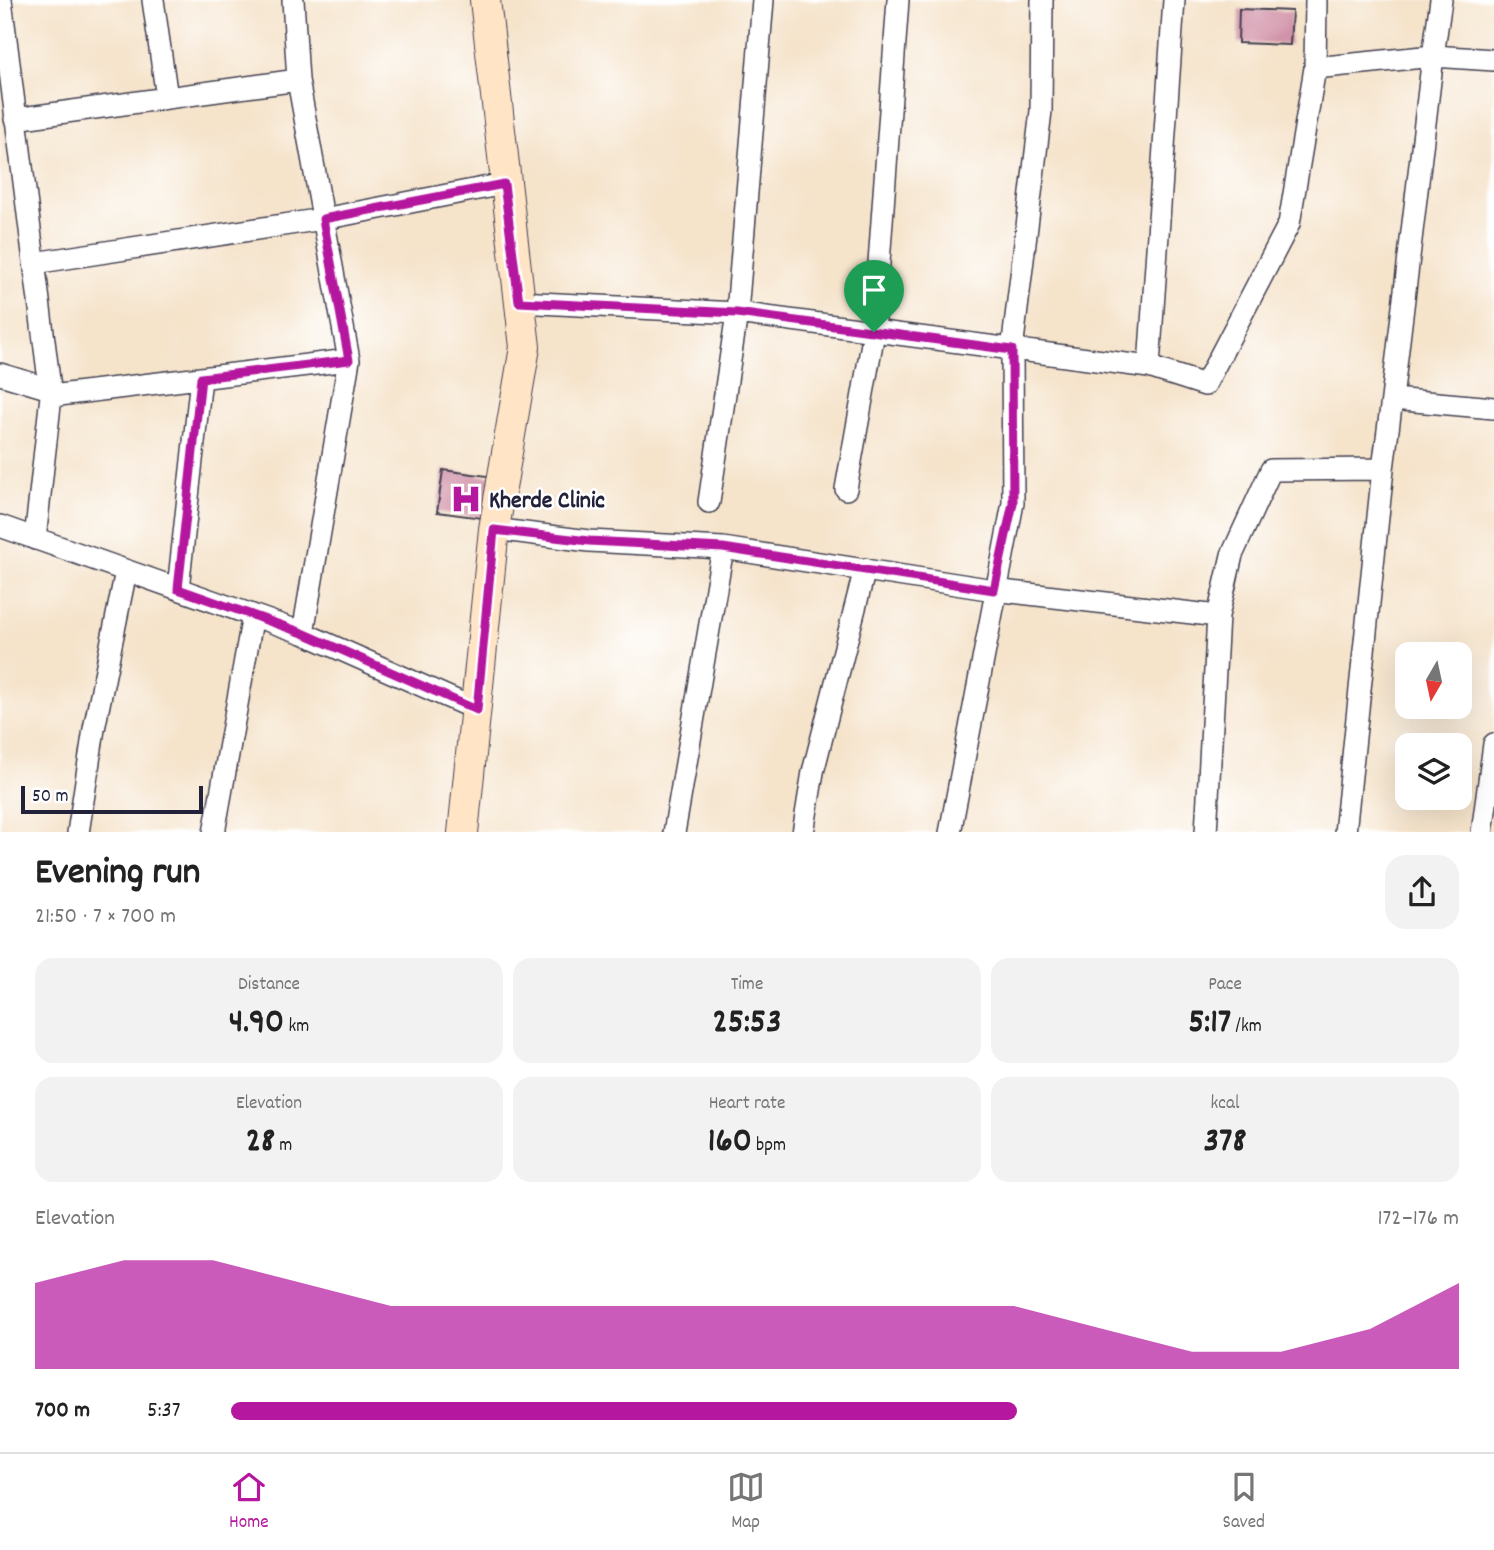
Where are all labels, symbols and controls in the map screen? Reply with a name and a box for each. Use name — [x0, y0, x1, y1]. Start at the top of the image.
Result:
pin — [844, 260, 904, 332]
icon: arrive — [855, 271, 893, 309]
hospital icon: Kherde Clinic — [449, 482, 483, 516]
place label: Kherde Clinic — [489, 485, 605, 519]
north arrow — [1395, 642, 1472, 719]
map controls — [1395, 642, 1472, 810]
button: layers — [1395, 733, 1472, 810]
scale bar — [21, 783, 203, 815]
text: 50 m — [32, 784, 69, 811]
text: Evening run — [35, 847, 200, 902]
button: share — [1385, 855, 1459, 929]
text: 21:50 · 7 × 700 m — [35, 901, 176, 934]
text: Distance — [238, 972, 300, 999]
text: Time — [731, 972, 763, 999]
text: Pace — [1208, 972, 1242, 999]
text: 4.90 — [229, 999, 284, 1049]
text: 25:53 — [712, 999, 782, 1049]
text: 5:17 — [1188, 999, 1231, 1049]
text: km — [284, 1014, 309, 1041]
text: /km — [1231, 1014, 1262, 1041]
text: Elevation — [236, 1091, 302, 1118]
text: Heart rate — [709, 1091, 785, 1118]
text: kcal — [1211, 1091, 1239, 1118]
text: 28 — [246, 1118, 275, 1168]
text: 160 — [708, 1118, 752, 1168]
text: 378 — [1204, 1118, 1246, 1168]
text: m — [275, 1133, 292, 1160]
text: bpm — [752, 1133, 786, 1160]
text: Elevation — [35, 1203, 115, 1236]
text: 172–176 m — [1378, 1203, 1459, 1236]
text: 700 m — [35, 1395, 90, 1428]
text: 5:37 — [147, 1395, 181, 1428]
tab: Home — [229, 1468, 269, 1537]
tab: Map — [727, 1468, 765, 1537]
tab: Saved — [1223, 1468, 1265, 1537]

